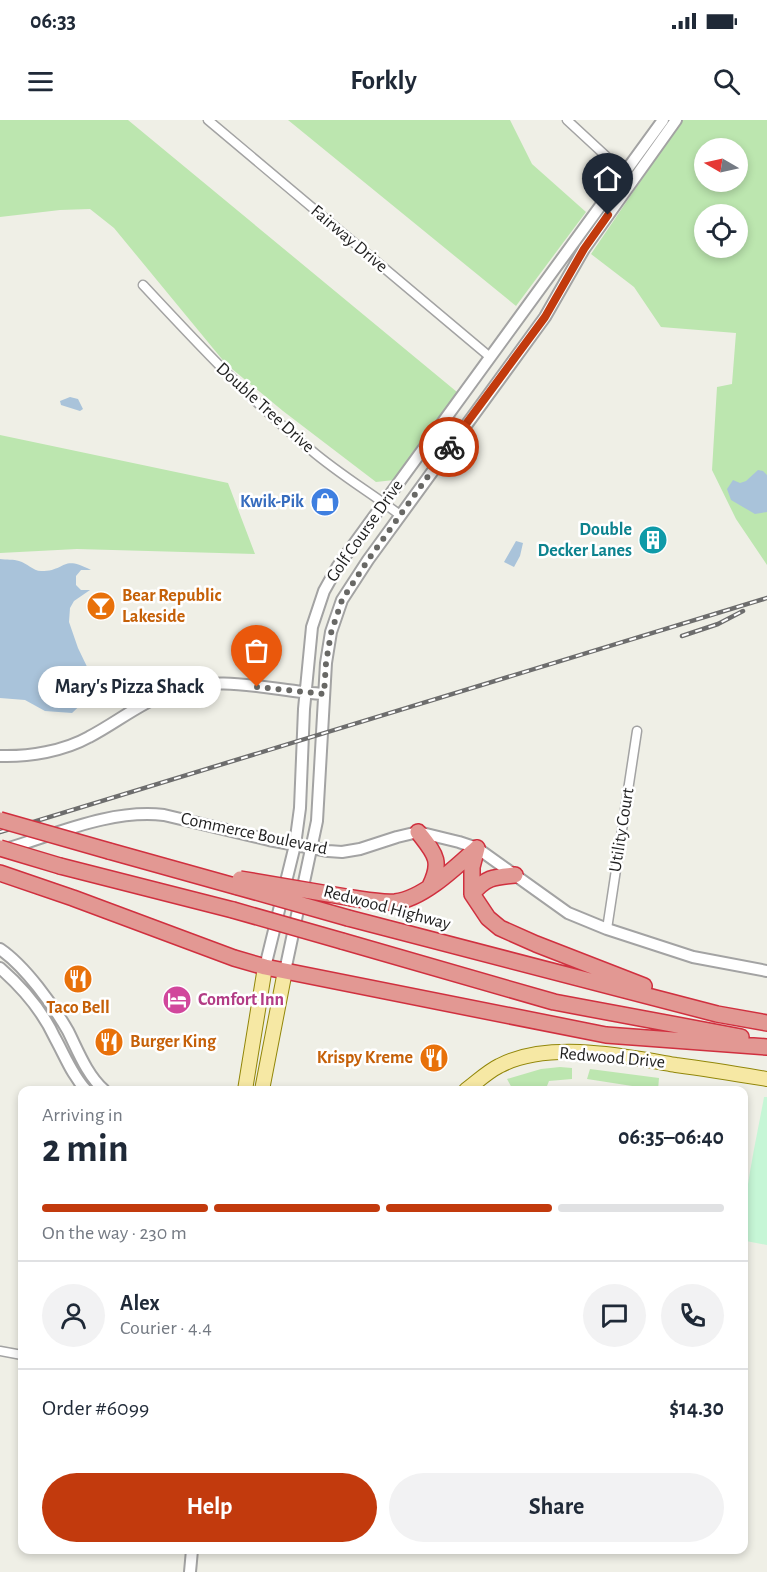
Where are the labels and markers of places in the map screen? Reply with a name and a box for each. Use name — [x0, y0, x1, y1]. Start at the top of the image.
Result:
pin — [582, 153, 633, 215]
shop icon: Kwik-Pik — [309, 486, 341, 518]
place label: Kwik-Pik — [240, 493, 304, 511]
place label: Double Decker Lanes — [538, 521, 632, 560]
building icon: Double Decker Lanes — [637, 524, 669, 556]
place label: Bear Republic Lakeside — [122, 587, 221, 626]
bar icon: Bear Republic Lakeside — [85, 590, 117, 622]
pin — [231, 625, 282, 687]
callout: Mary's Pizza Shack — [38, 666, 221, 708]
restaurant icon: Taco Bell — [62, 963, 94, 995]
hotel icon: Comfort Inn — [161, 984, 193, 1016]
place label: Comfort Inn — [198, 991, 284, 1009]
place label: Taco Bell — [46, 999, 110, 1017]
restaurant icon: Burger King — [93, 1026, 125, 1058]
place label: Burger King — [130, 1033, 217, 1051]
restaurant icon: Krispy Kreme — [418, 1042, 450, 1074]
place label: Krispy Kreme — [317, 1049, 413, 1067]

